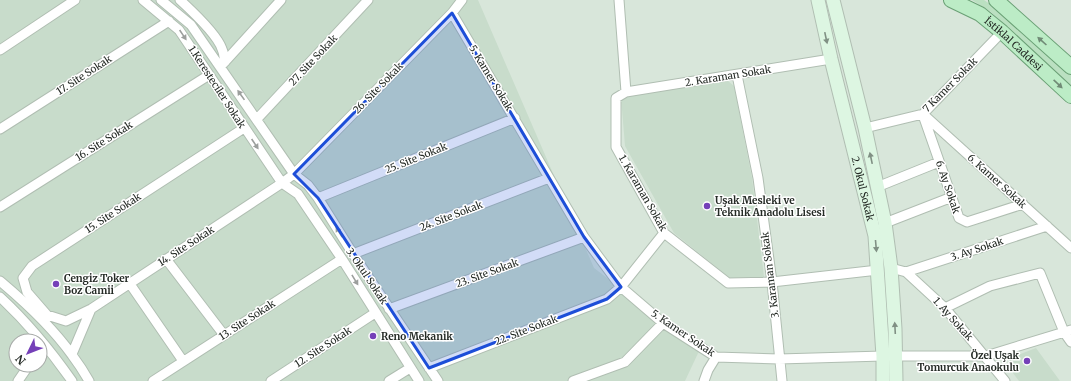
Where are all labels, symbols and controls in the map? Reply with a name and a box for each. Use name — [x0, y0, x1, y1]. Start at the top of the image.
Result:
street label: İstiklal Caddesi — [982, 13, 1045, 73]
one-way arrow — [179, 30, 187, 40]
street label: 27. Site Sokak — [286, 31, 340, 88]
one-way arrow — [824, 32, 830, 44]
one-way arrow — [1037, 37, 1047, 46]
street label: 1.Keresteciler Sokak — [185, 43, 249, 131]
street label: 5. Kamer Sokak — [466, 43, 516, 114]
street label: 17. Site Sokak — [54, 52, 115, 98]
street label: 7 Kamer Sokak — [920, 54, 981, 115]
street label: 26. Site Sokak — [350, 59, 406, 116]
street label: 2. Karaman Sokak — [684, 63, 773, 89]
one-way arrow — [1054, 79, 1063, 88]
one-way arrow — [237, 90, 245, 101]
street label: 16. Site Sokak — [73, 118, 136, 164]
one-way arrow — [251, 138, 258, 149]
street label: 25. Site Sokak — [383, 139, 450, 176]
street label: 6. Kamer Sokak — [965, 151, 1030, 211]
one-way arrow — [867, 152, 873, 164]
street label: 1. Karaman Sokak — [616, 153, 670, 234]
street label: 2. Okul Sokak — [849, 155, 878, 223]
street label: 6. Ay Sokak — [933, 159, 963, 216]
street label: 15. Site Sokak — [82, 190, 144, 236]
place label: Uşak Mesleki ve Teknik Anadolu Lisesi — [715, 194, 826, 219]
street label: 24. Site Sokak — [418, 198, 485, 234]
marker: Uşak Mesleki ve Teknik Anadolu Lisesi — [702, 201, 712, 211]
street label: 14. Site Sokak — [155, 223, 217, 269]
one-way arrow — [335, 226, 342, 238]
street label: 3. Karaman Sokak — [758, 231, 782, 319]
street label: 3. Ay Sokak — [949, 234, 1006, 264]
one-way arrow — [873, 240, 879, 252]
street label: 3. Okul Sokak — [343, 245, 391, 307]
street label: 23. Site Sokak — [454, 255, 521, 290]
place label: Cengiz Toker Boz Camii — [64, 272, 130, 297]
one-way arrow — [352, 274, 359, 286]
marker: Cengiz Toker Boz Camii — [51, 279, 61, 289]
street label: 1. Ay Sokak — [930, 295, 976, 344]
street label: 13. Site Sokak — [216, 297, 278, 343]
street label: 5. Kamer Sokak — [648, 307, 718, 360]
street label: 22. Site Sokak — [493, 312, 560, 348]
one-way arrow — [892, 321, 898, 334]
street label: 12. Site Sokak — [292, 323, 354, 370]
place label: Reno Mekanik — [381, 330, 453, 343]
marker: Reno Mekanik — [368, 331, 378, 341]
north arrow — [8, 333, 48, 373]
place label: Özel Uşak Tomurcuk Anaokulu — [917, 349, 1020, 374]
text: N — [12, 352, 29, 368]
marker: Özel Uşak Tomurcuk Anaokulu — [1022, 356, 1032, 366]

